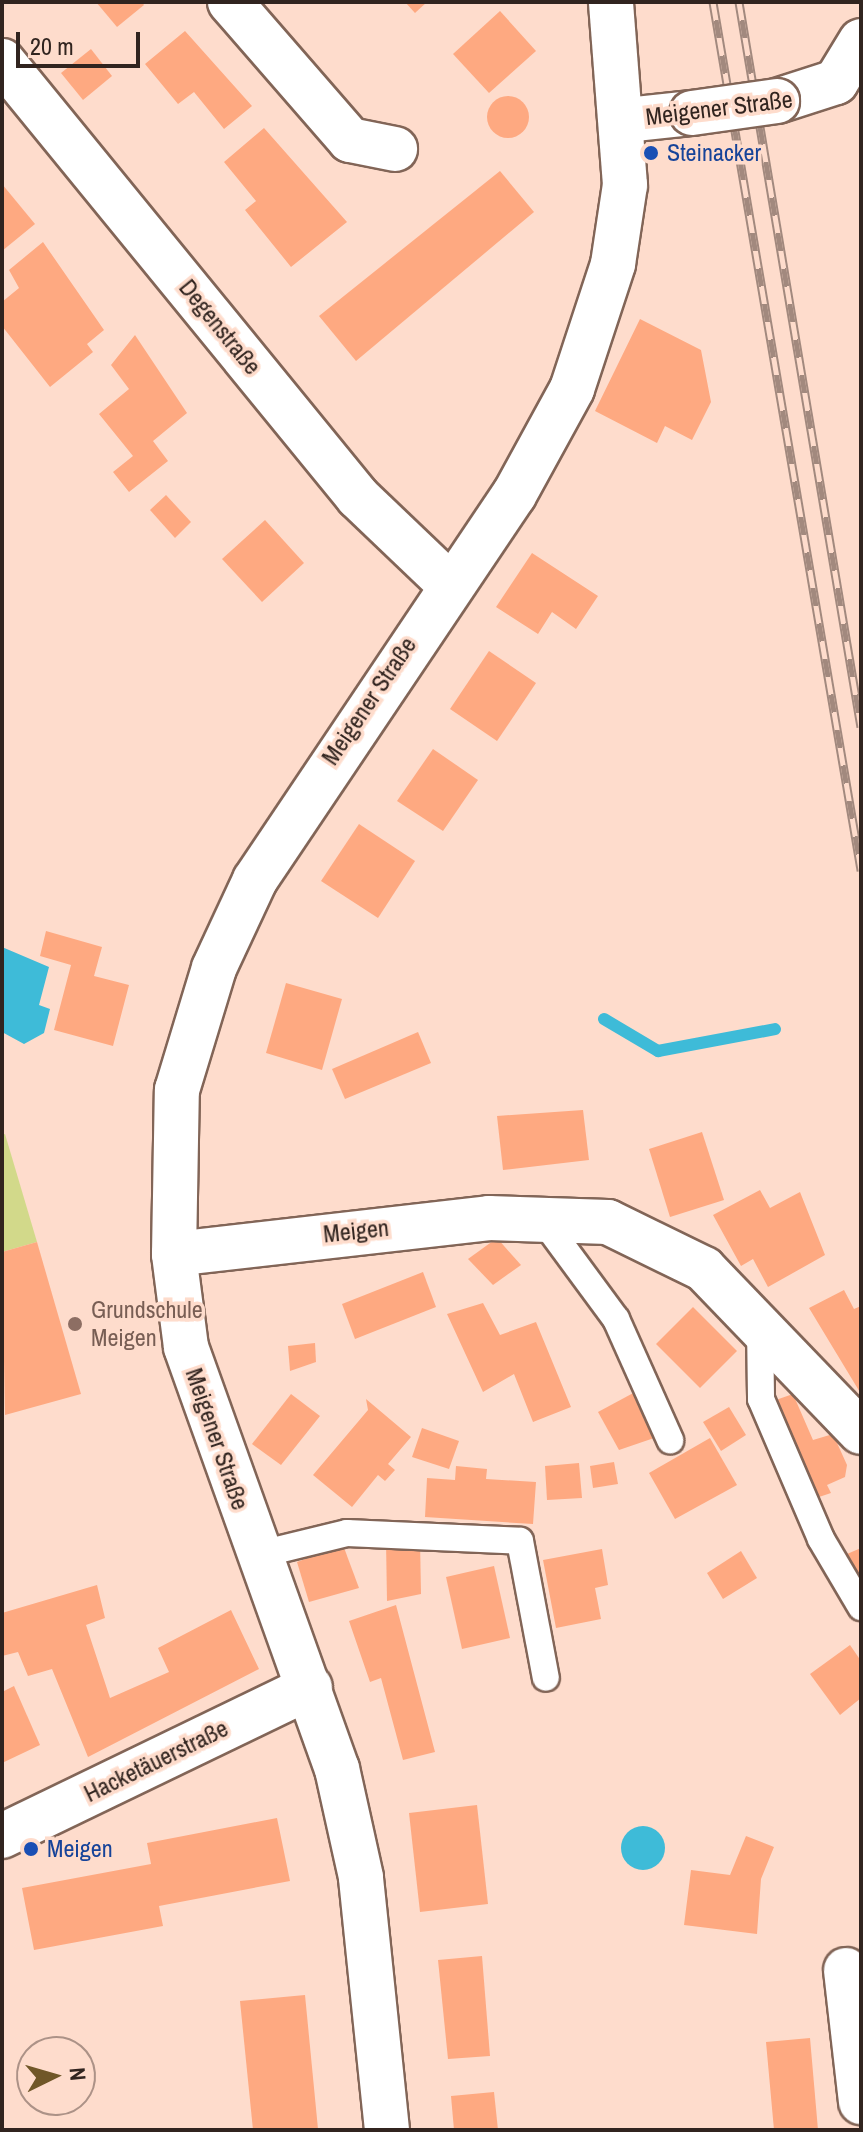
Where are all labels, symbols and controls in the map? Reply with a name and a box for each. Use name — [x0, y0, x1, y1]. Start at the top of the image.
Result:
scale bar — [20, 16, 144, 66]
text: 20 m — [30, 30, 74, 62]
street label: Meigener Straße — [644, 85, 794, 131]
place label: Steinacker — [667, 139, 761, 167]
marker: Steinacker — [642, 144, 660, 162]
street label: Degenstraße — [173, 274, 267, 380]
street label: Meigener Straße — [316, 632, 422, 770]
street label: Meigen — [322, 1213, 390, 1249]
place label: Grundschule Meigen — [91, 1296, 203, 1352]
marker: Grundschule Meigen — [66, 1315, 84, 1333]
street label: Meigener Straße — [179, 1364, 255, 1514]
street label: Hacketäuerstraße — [79, 1714, 233, 1808]
place label: Meigen — [47, 1835, 113, 1863]
marker: Meigen — [22, 1840, 40, 1858]
north arrow — [16, 2036, 96, 2116]
text: N — [62, 2066, 93, 2082]

